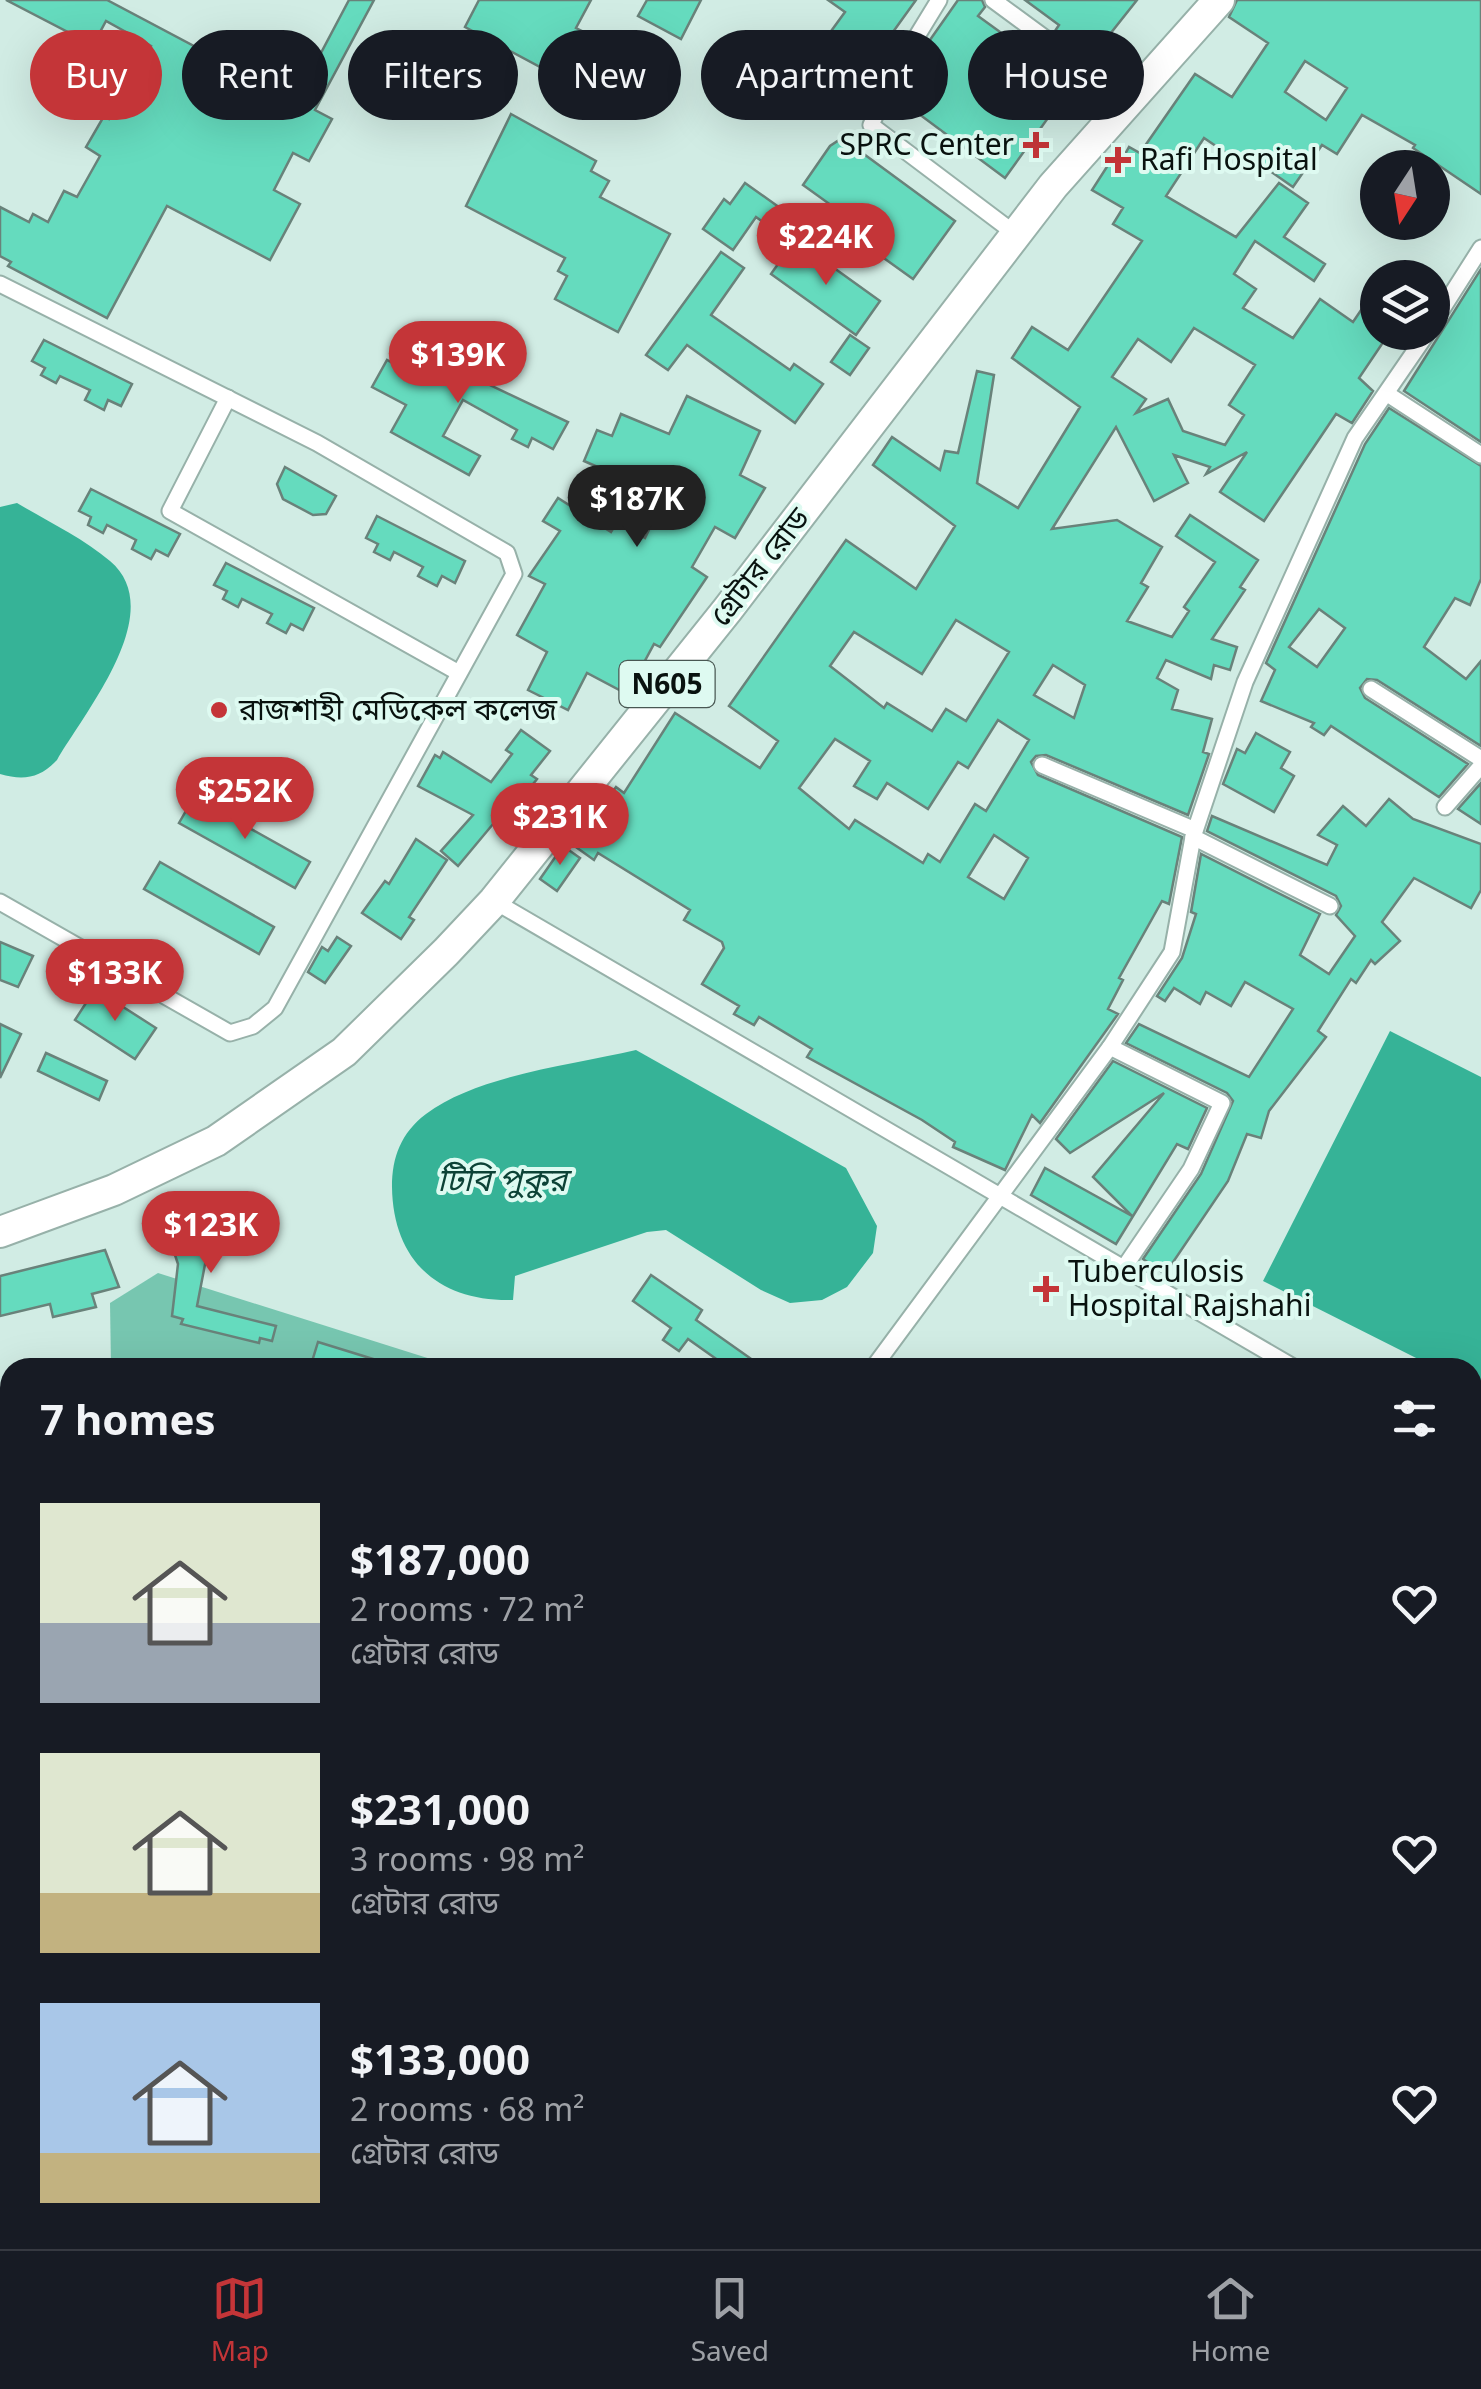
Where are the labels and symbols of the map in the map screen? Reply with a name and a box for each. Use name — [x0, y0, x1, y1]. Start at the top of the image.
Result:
place label: SPRC Center — [839, 123, 1014, 164]
marker: SPRC Center — [1023, 132, 1049, 158]
place label: Rafi Hospital — [1140, 138, 1318, 179]
marker: Rafi Hospital — [1105, 147, 1131, 173]
north arrow — [1360, 150, 1450, 240]
pin: $224K — [756, 203, 896, 288]
pin: $139K — [388, 321, 528, 406]
pin: $187K — [567, 465, 707, 550]
street label: গ্রেটার রোড — [700, 498, 818, 634]
road number: N605 — [620, 661, 714, 707]
place label: রাজশাহী মেডিকেল কলেজ — [238, 688, 558, 729]
marker: রাজশাহী মেডিকেল কলেজ — [208, 699, 230, 721]
pin: $252K — [175, 757, 315, 842]
pin: $231K — [490, 783, 630, 868]
pin: $133K — [45, 939, 185, 1024]
water label: টিবি পুকুর — [437, 1157, 573, 1200]
pin: $123K — [141, 1191, 281, 1276]
place label: Tuberculosis Hospital Rajshahi — [1068, 1250, 1311, 1325]
marker: Tuberculosis Hospital Rajshahi — [1033, 1276, 1059, 1302]

